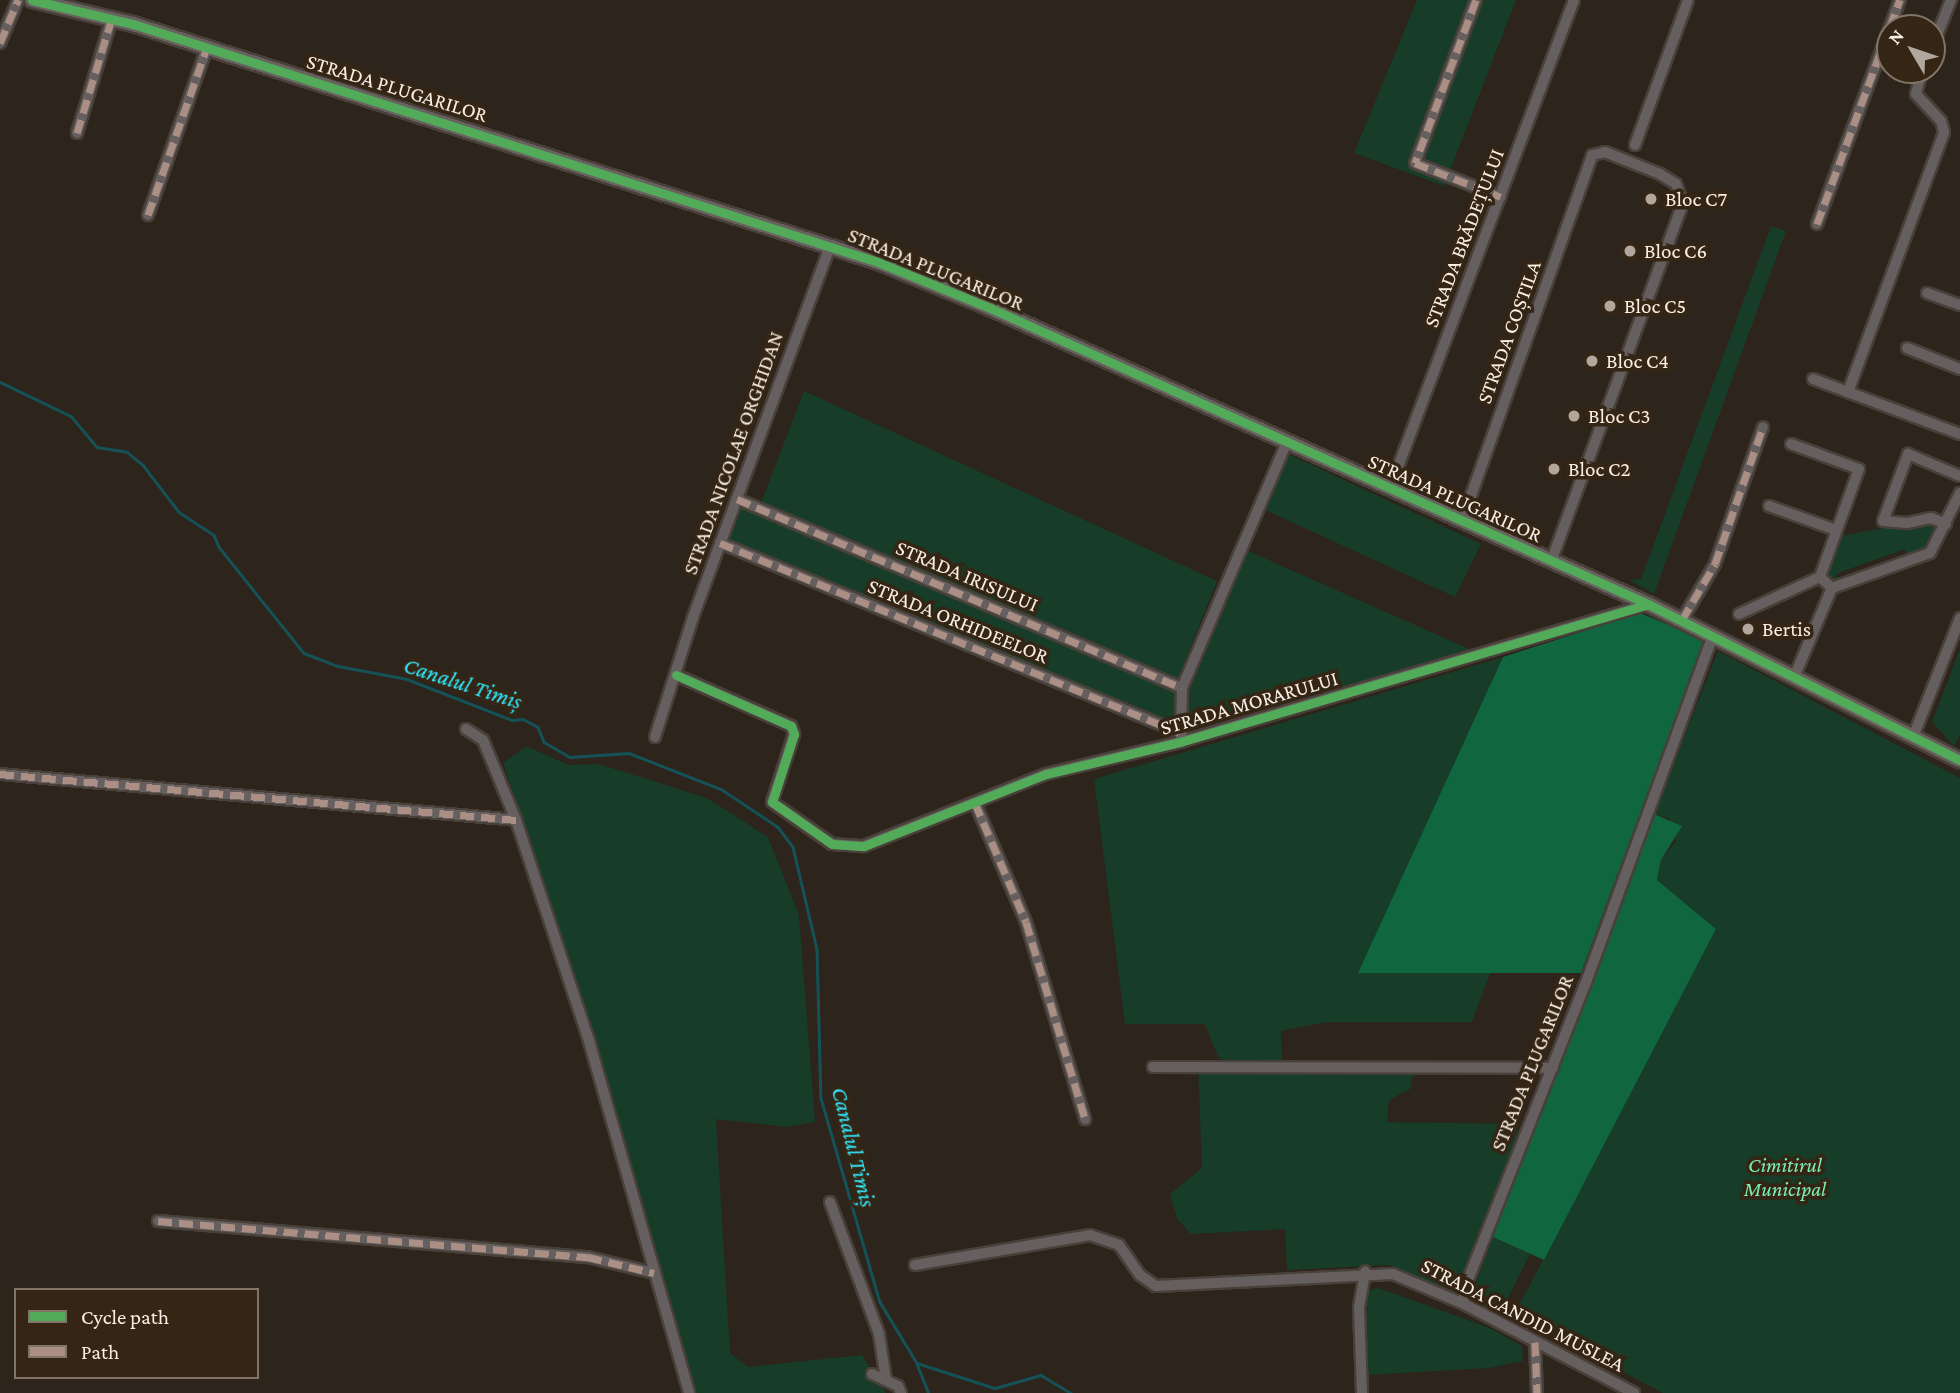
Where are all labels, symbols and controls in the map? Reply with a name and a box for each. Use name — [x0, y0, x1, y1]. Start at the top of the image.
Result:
north arrow — [1876, 14, 1946, 84]
text: N — [1884, 25, 1908, 48]
street label: STRADA PLUGARILOR — [304, 49, 490, 127]
street label: STRADA BRĂDEȚULUI — [1418, 145, 1510, 331]
place label: Bloc C7 — [1665, 186, 1727, 212]
marker: Bloc C7 — [1643, 191, 1659, 207]
street label: STRADA PLUGARILOR — [844, 222, 1028, 316]
place label: Bloc C6 — [1644, 238, 1707, 264]
marker: Bloc C6 — [1622, 243, 1638, 259]
street label: STRADA COȘTILA — [1471, 257, 1547, 407]
place label: Bloc C5 — [1624, 293, 1686, 319]
marker: Bloc C5 — [1602, 298, 1618, 314]
street label: STRADA NICOLAE ORGHIDAN — [677, 328, 789, 578]
place label: Bloc C4 — [1606, 348, 1669, 374]
marker: Bloc C4 — [1584, 353, 1600, 369]
place label: Bloc C3 — [1588, 403, 1650, 429]
marker: Bloc C3 — [1566, 408, 1582, 424]
street label: STRADA PLUGARILOR — [1364, 448, 1546, 548]
place label: Bloc C2 — [1568, 456, 1630, 482]
marker: Bloc C2 — [1546, 461, 1562, 477]
street label: STRADA IRISULUI — [892, 535, 1042, 617]
street label: STRADA ORHIDEELOR — [864, 573, 1052, 669]
place label: Bertis — [1762, 616, 1811, 642]
marker: Bertis — [1740, 621, 1756, 637]
water label: Canalul Timiș — [400, 651, 526, 715]
street label: STRADA MORARULUI — [1157, 666, 1341, 740]
street label: STRADA PLUGARILOR — [1485, 971, 1579, 1155]
water label: Canalul Timiș — [826, 1084, 882, 1210]
park label: Cimitirul Municipal — [1744, 1152, 1826, 1202]
street label: STRADA CANDID MUSLEA — [1417, 1253, 1629, 1377]
legend — [14, 1288, 259, 1379]
text: Cycle path — [81, 1305, 169, 1329]
text: Path — [81, 1340, 119, 1364]

